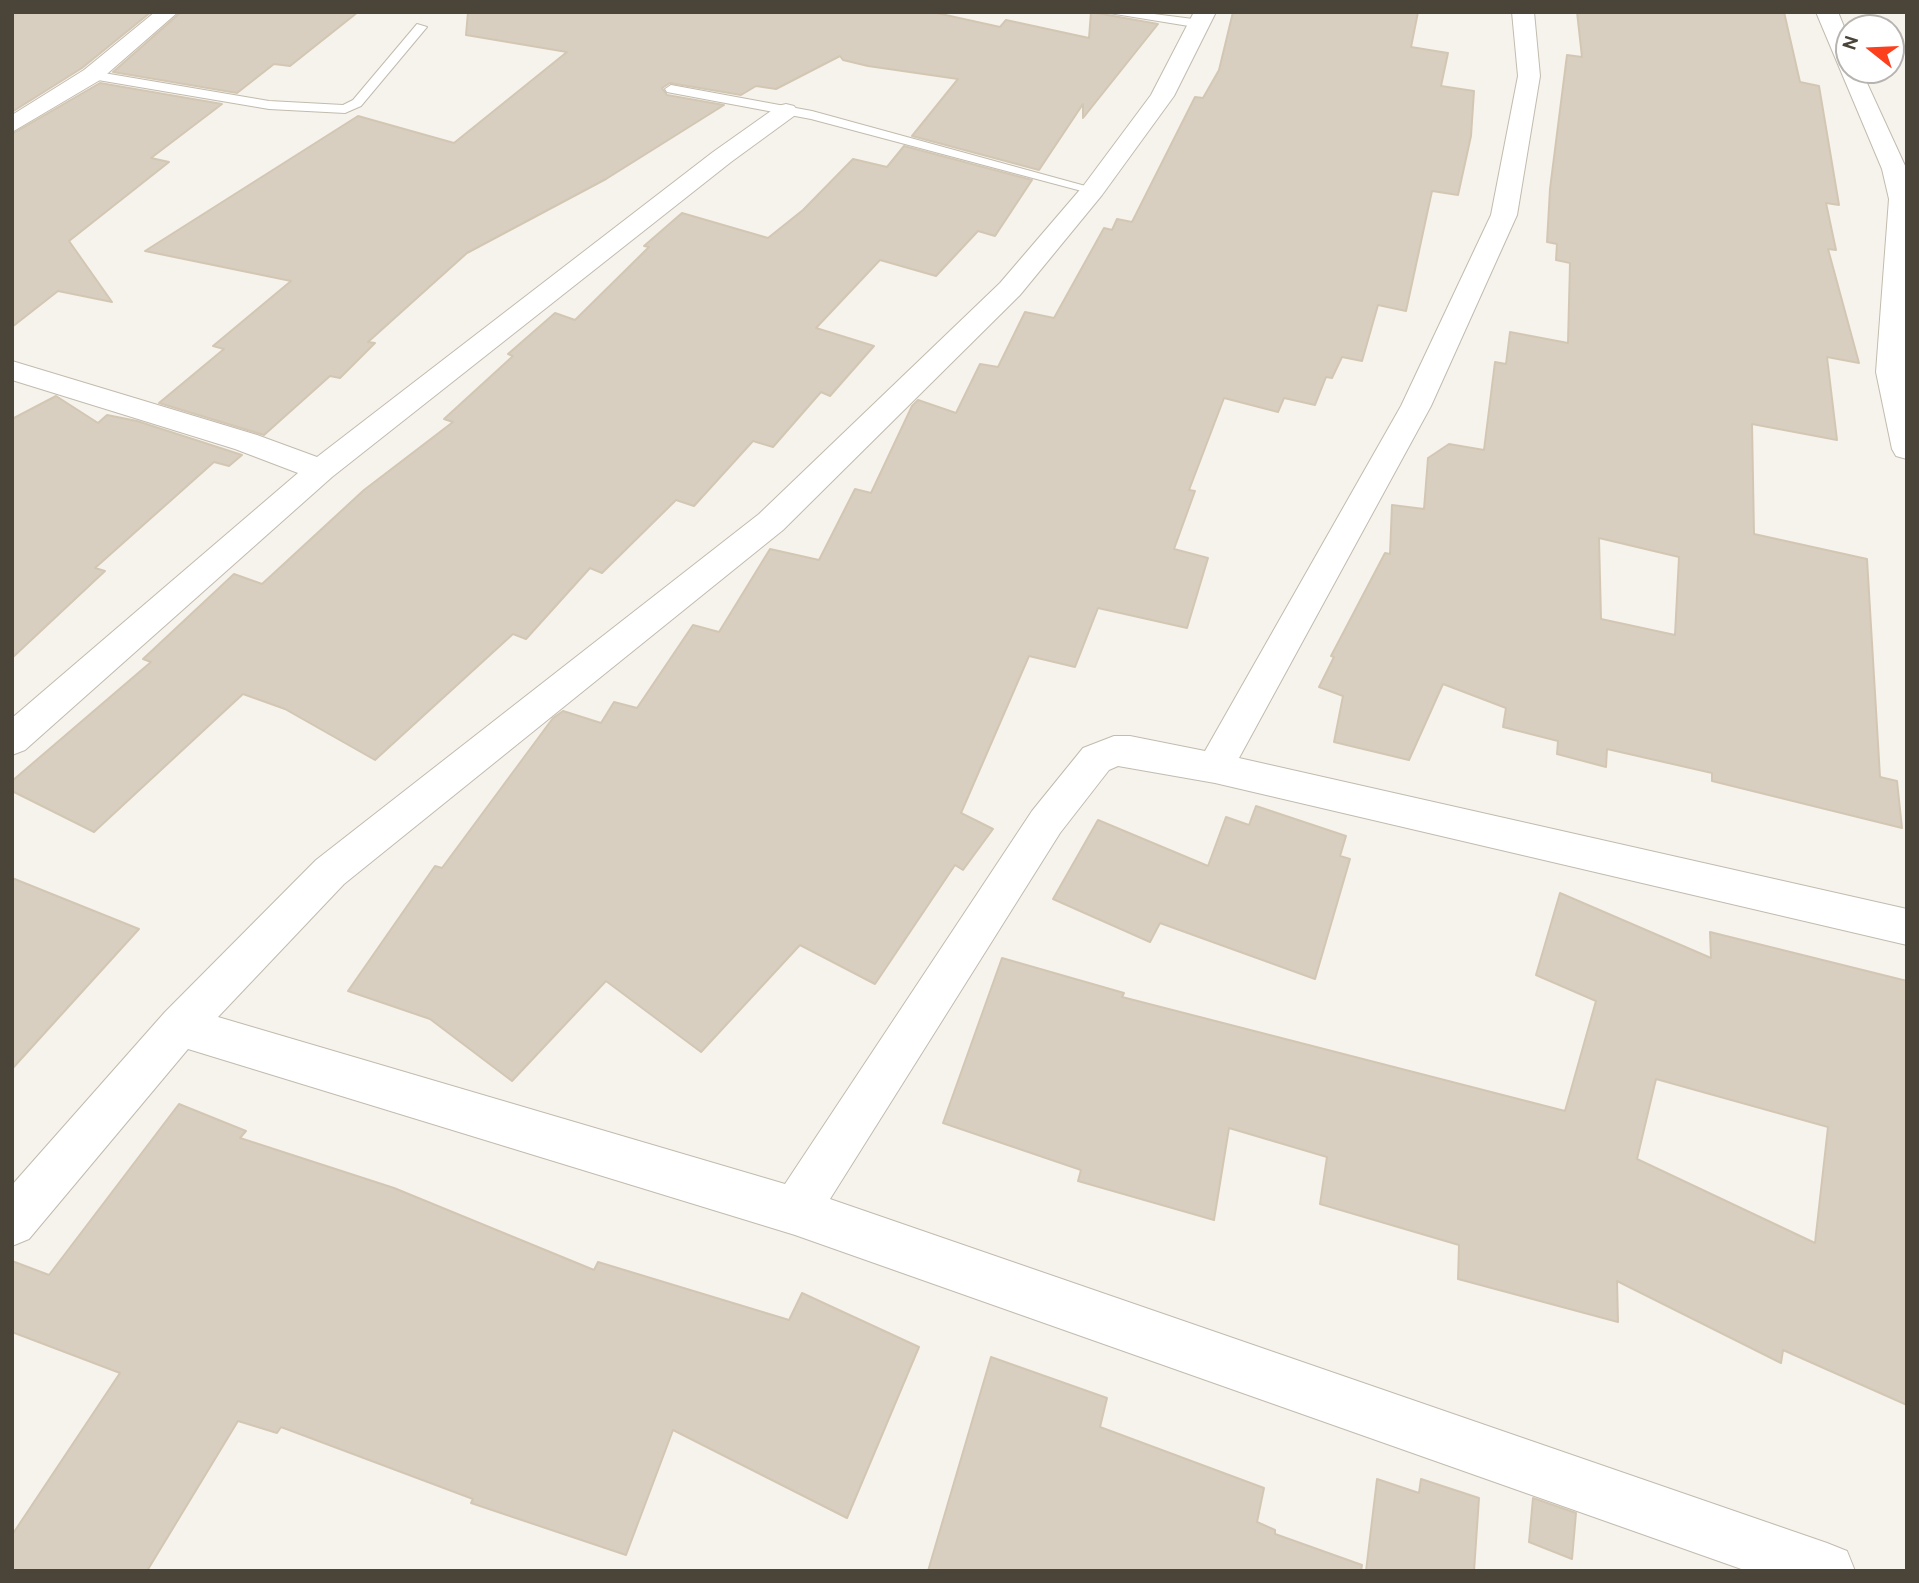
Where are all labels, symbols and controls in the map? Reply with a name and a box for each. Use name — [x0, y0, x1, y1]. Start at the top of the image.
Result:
north arrow — [1835, 14, 1905, 84]
text: N — [1838, 33, 1865, 53]

